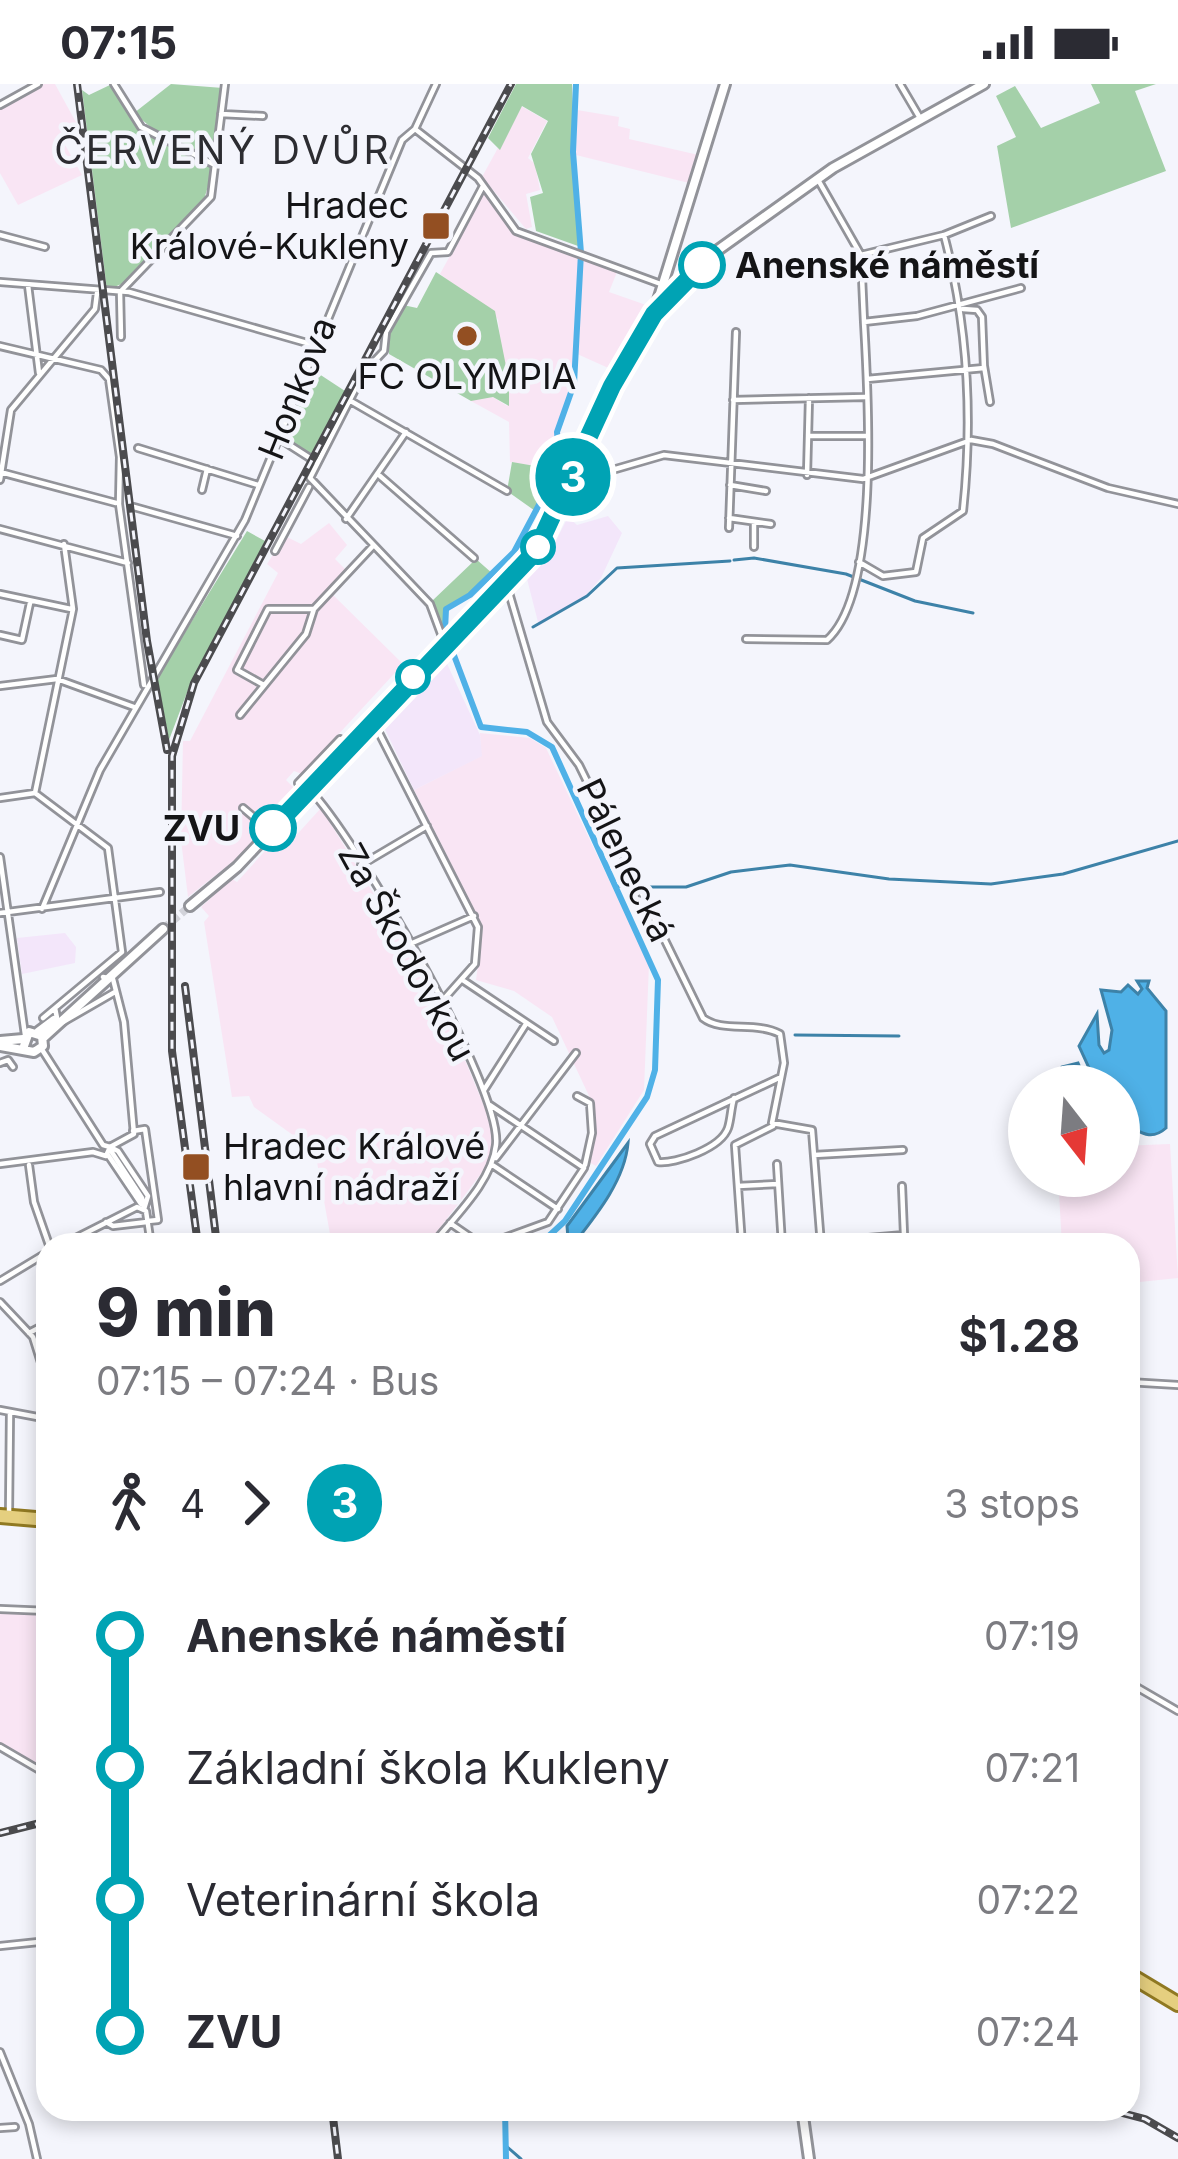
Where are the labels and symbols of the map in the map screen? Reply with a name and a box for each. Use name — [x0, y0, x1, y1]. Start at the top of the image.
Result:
district label: ČERVENÝ DVŮR — [54, 124, 392, 173]
place label: Hradec Králové-Kukleny — [130, 183, 409, 268]
marker: Hradec Králové-Kukleny — [420, 210, 452, 242]
marker: Anenské náměstí — [680, 243, 724, 287]
place label: Anenské náměstí — [735, 243, 1040, 287]
street label: Honkova — [249, 310, 345, 466]
marker: FC OLYMPIA — [454, 323, 480, 349]
place label: FC OLYMPIA — [358, 354, 576, 398]
line badge: 3 — [534, 438, 612, 516]
unlabelled marker — [522, 531, 554, 563]
unlabelled marker — [397, 661, 429, 693]
street label: Pálenecká — [568, 771, 684, 949]
place label: ZVU — [163, 806, 240, 850]
marker: ZVU — [251, 806, 295, 850]
street label: Za Škodovkou — [329, 836, 485, 1068]
north arrow — [1008, 1065, 1140, 1197]
place label: Hradec Králové hlavní nádraží — [223, 1124, 485, 1209]
marker: Hradec Králové hlavní nádraží — [180, 1151, 212, 1183]

